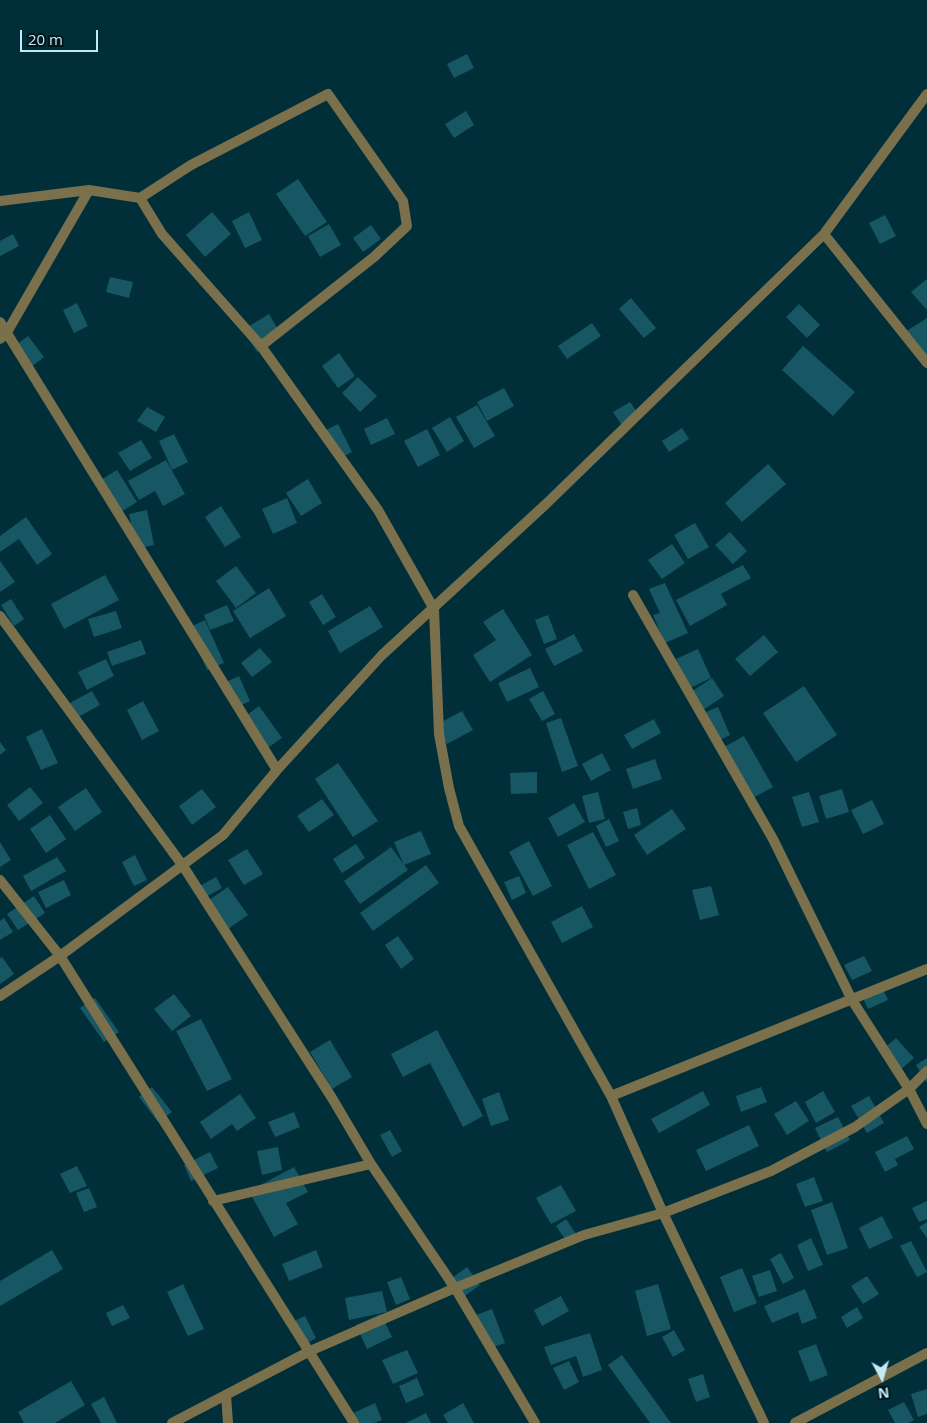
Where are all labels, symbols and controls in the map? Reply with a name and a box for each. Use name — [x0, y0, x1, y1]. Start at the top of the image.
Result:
scale bar — [22, 20, 100, 52]
text: 20 m — [28, 29, 63, 49]
north arrow — [857, 1353, 907, 1403]
text: N — [877, 1383, 890, 1403]

